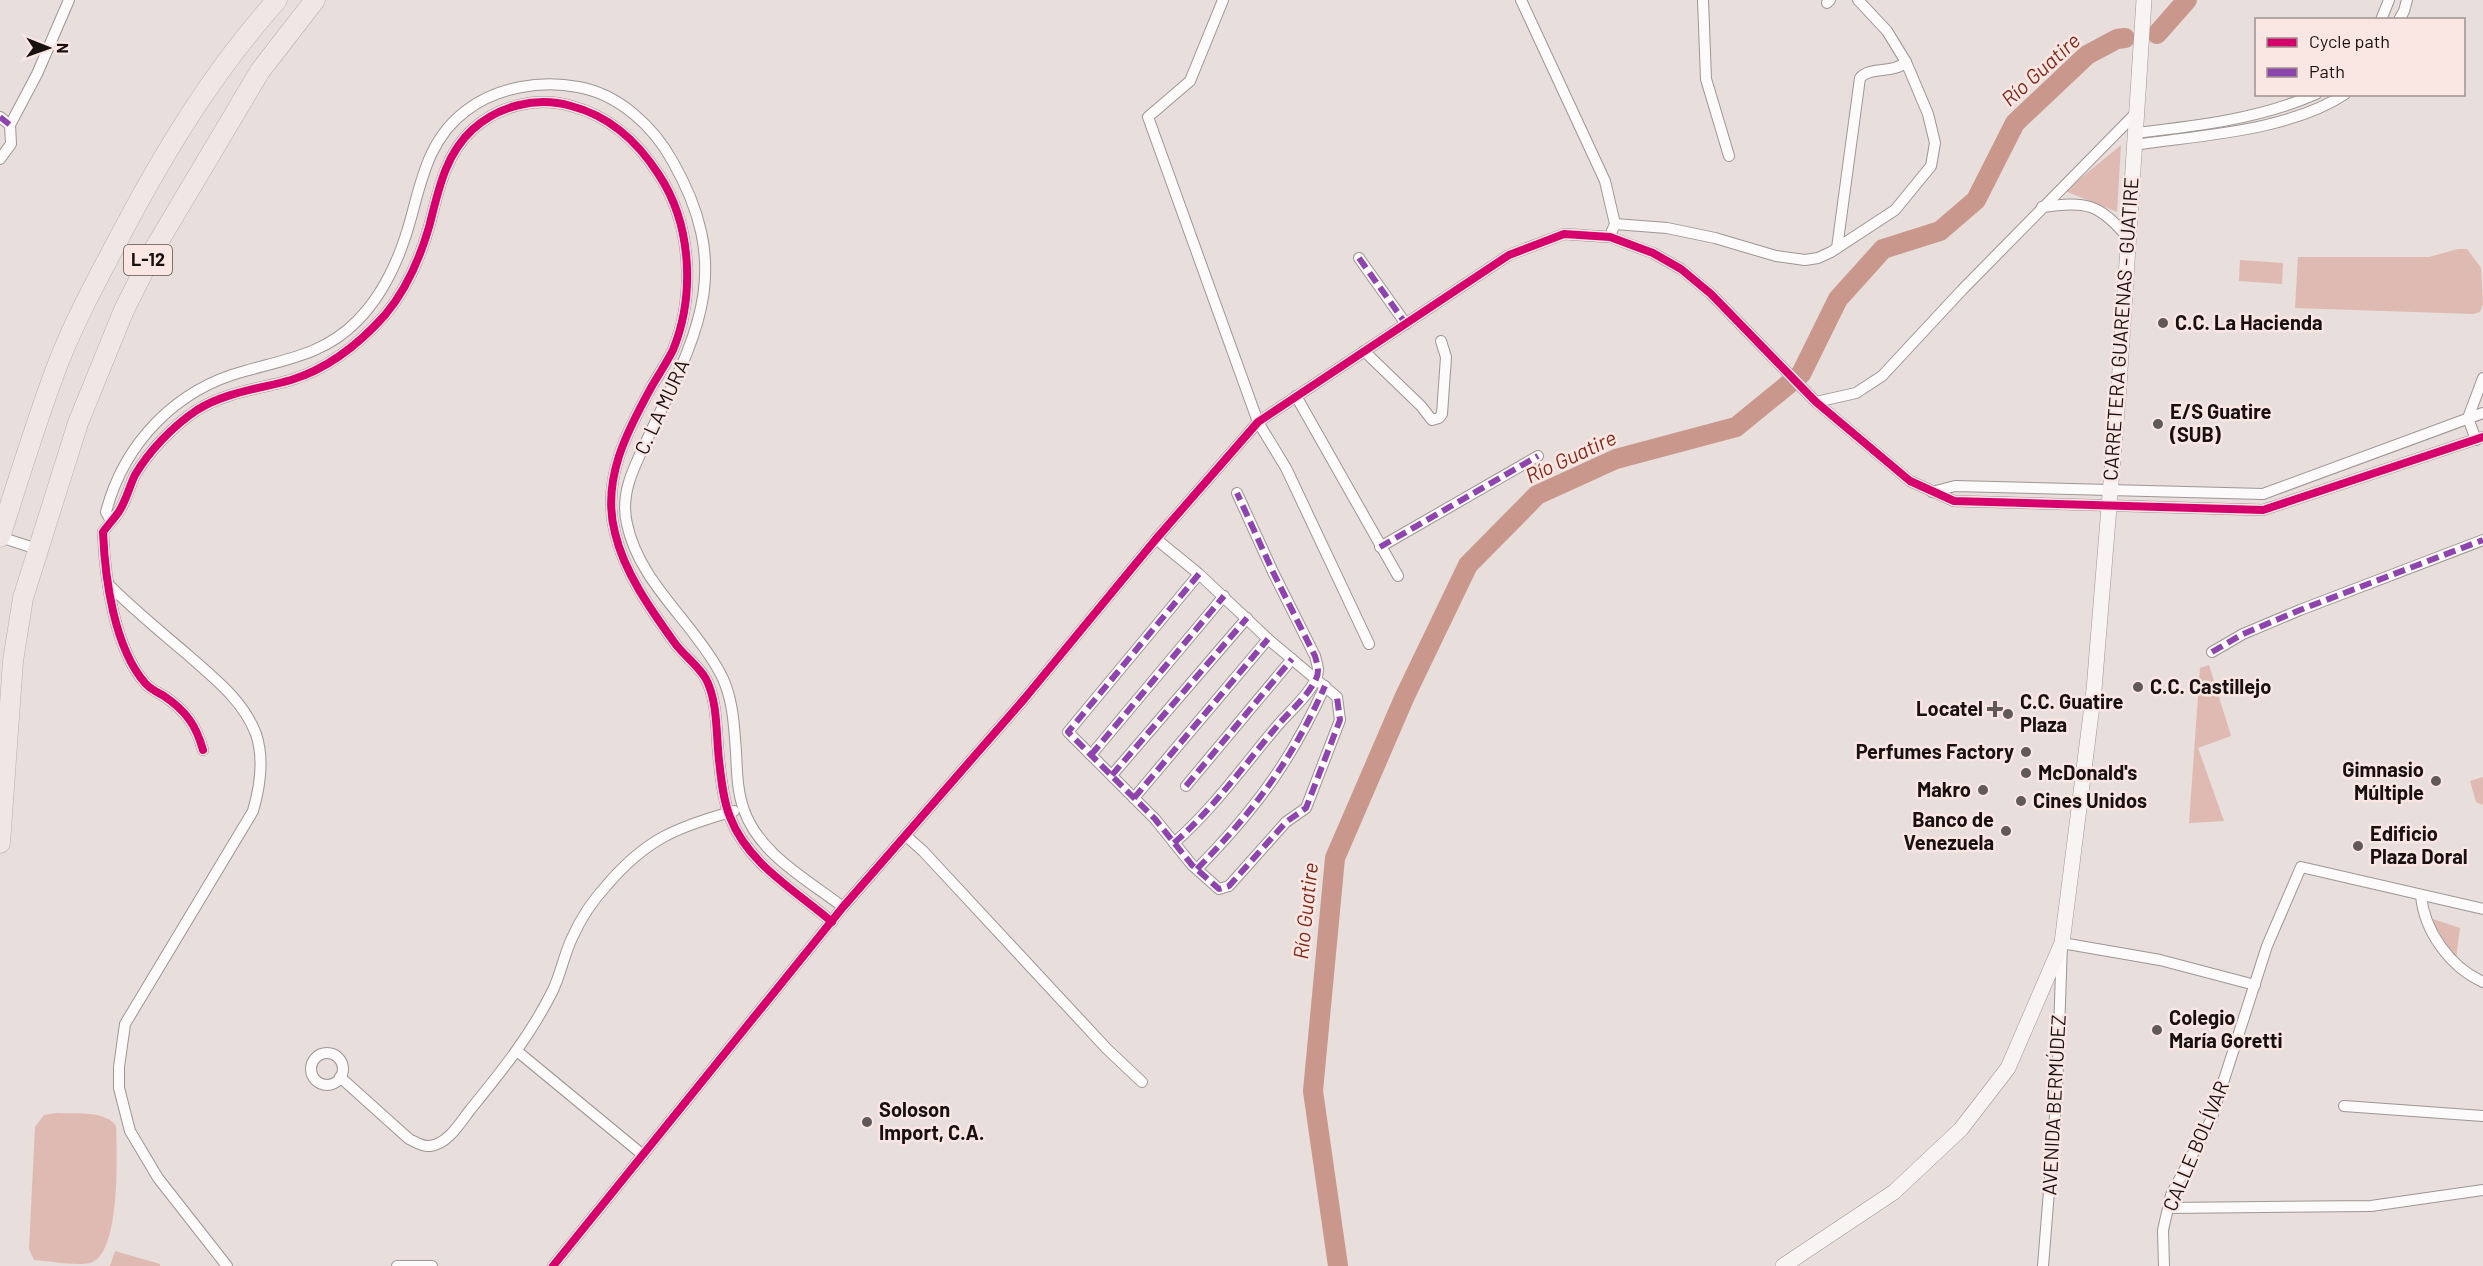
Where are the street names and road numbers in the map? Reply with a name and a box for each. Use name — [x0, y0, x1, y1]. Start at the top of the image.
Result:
street label: CARRETERA GUARENAS - GUATIRE — [2097, 176, 2143, 482]
road number: L-12 — [124, 245, 172, 275]
street label: C. LA MURA — [629, 355, 694, 458]
street label: AVENIDA BERMÚDEZ — [2036, 1014, 2070, 1196]
street label: CALLE BOLÍVAR — [2157, 1077, 2233, 1214]

